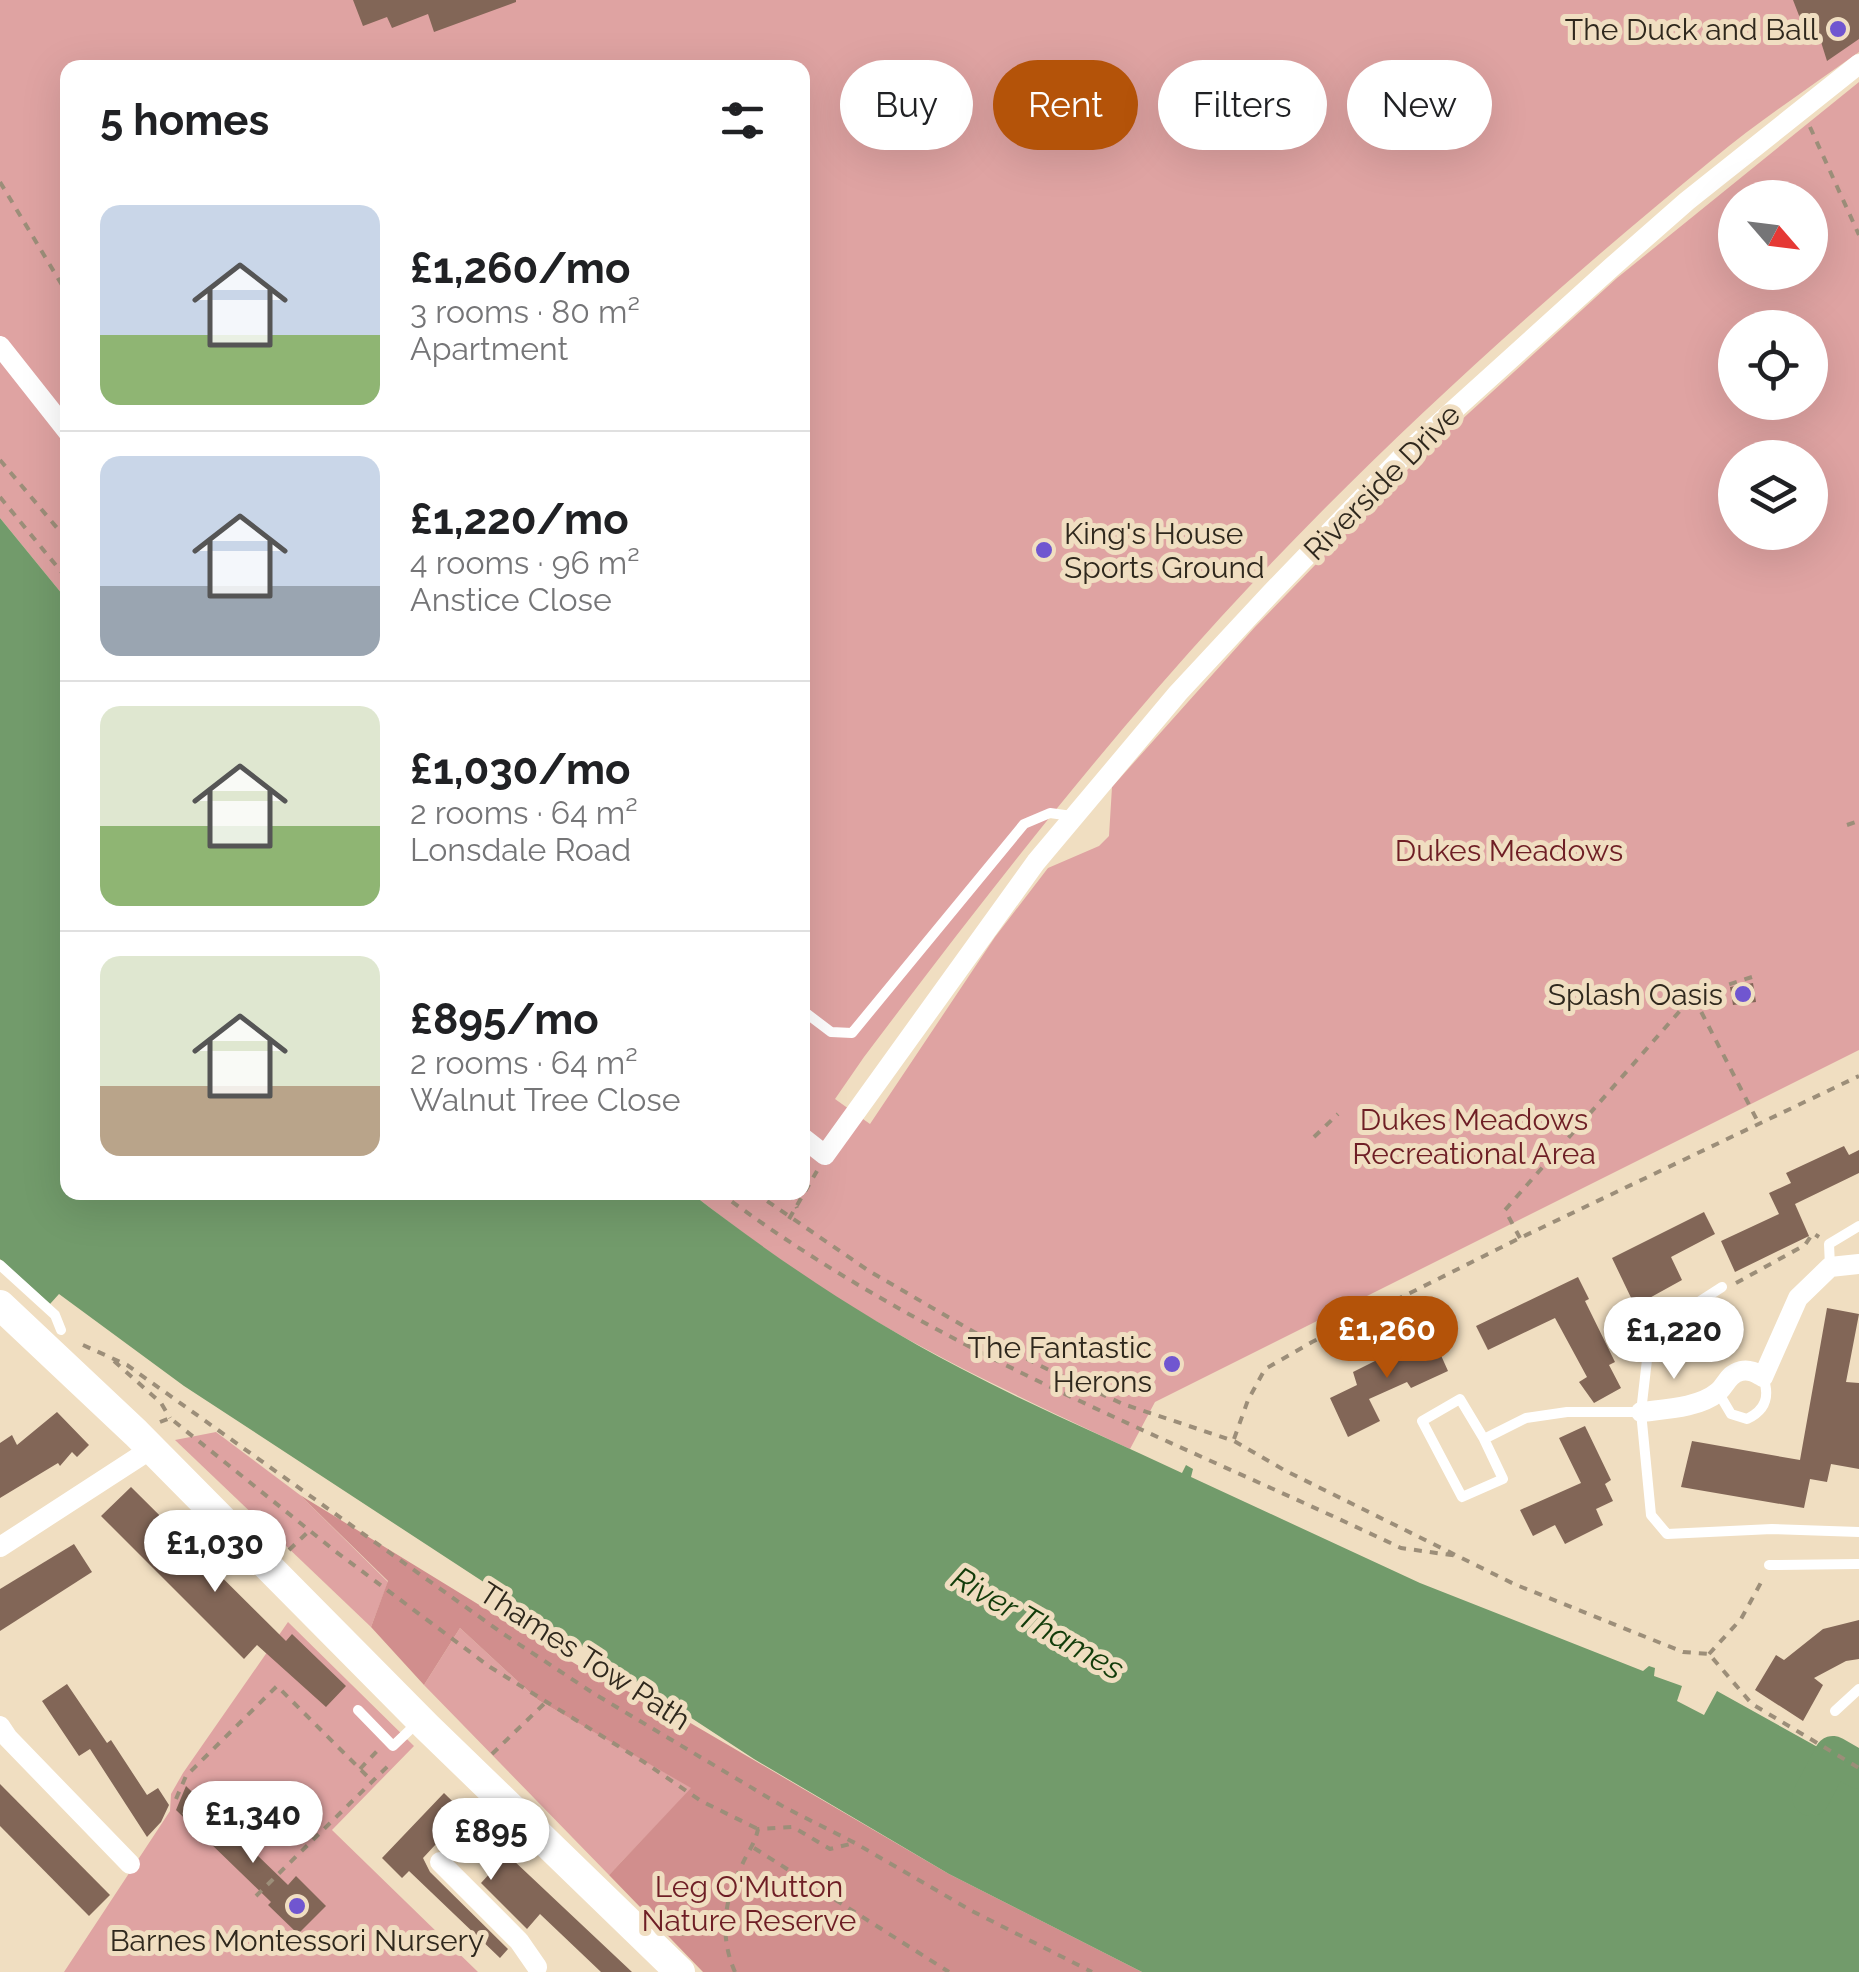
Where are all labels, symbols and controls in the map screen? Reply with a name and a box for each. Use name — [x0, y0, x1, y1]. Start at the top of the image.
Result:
place label: The Duck and Ball — [1565, 12, 1819, 47]
marker: The Duck and Ball — [1827, 18, 1849, 40]
chip: Buy — [840, 60, 973, 150]
chip: Rent — [993, 60, 1138, 150]
chip: Filters — [1158, 60, 1327, 150]
chip: New — [1347, 60, 1492, 150]
icon: filters — [715, 93, 770, 148]
text: 5 homes — [100, 96, 269, 145]
north arrow — [1718, 180, 1828, 290]
map controls — [1718, 180, 1828, 550]
text: £1,260/mo — [410, 244, 630, 293]
icon: home — [180, 245, 300, 365]
text: 3 rooms · 80 m² — [410, 293, 640, 330]
button: locate — [1718, 310, 1828, 420]
text: Apartment — [410, 330, 568, 367]
street label: Riverside Drive — [1297, 397, 1467, 567]
button: layers — [1718, 440, 1828, 550]
text: £1,220/mo — [410, 495, 629, 544]
icon: home — [180, 496, 300, 616]
place label: King's House Sports Ground — [1064, 516, 1265, 585]
marker: King's House Sports Ground — [1033, 539, 1055, 561]
text: 4 rooms · 96 m² — [410, 544, 640, 581]
text: Anstice Close — [410, 581, 612, 618]
text: £1,030/mo — [410, 745, 630, 794]
icon: home — [180, 746, 300, 866]
text: 2 rooms · 64 m² — [410, 794, 638, 831]
text: Lonsdale Road — [410, 831, 631, 868]
park label: Dukes Meadows — [1395, 833, 1623, 868]
place label: Splash Oasis — [1548, 977, 1723, 1012]
marker: Splash Oasis — [1732, 983, 1754, 1005]
text: £895/mo — [410, 995, 599, 1044]
icon: home — [180, 996, 300, 1116]
text: 2 rooms · 64 m² — [410, 1044, 638, 1081]
text: Walnut Tree Close — [410, 1081, 681, 1118]
park label: Dukes Meadows Recreational Area — [1352, 1102, 1596, 1171]
pin: £1,260 — [1306, 1296, 1468, 1381]
pin: £1,220 — [1593, 1297, 1755, 1382]
text: £1,260 — [1338, 1310, 1436, 1347]
text: £1,220 — [1626, 1311, 1722, 1348]
place label: The Fantastic Herons — [968, 1330, 1152, 1399]
marker: The Fantastic Herons — [1161, 1353, 1183, 1375]
pin: £1,030 — [134, 1510, 296, 1595]
text: £1,030 — [166, 1524, 264, 1561]
water label: River Thames — [945, 1559, 1131, 1687]
street label: Thames Tow Path — [473, 1575, 697, 1737]
pin: £1,340 — [172, 1781, 334, 1866]
text: £1,340 — [205, 1795, 301, 1832]
pin: £895 — [432, 1798, 550, 1883]
text: £895 — [454, 1812, 528, 1849]
park label: Leg O'Mutton Nature Reserve — [642, 1869, 856, 1938]
marker: Barnes Montessori Nursery — [286, 1895, 308, 1917]
place label: Barnes Montessori Nursery — [110, 1923, 484, 1958]

